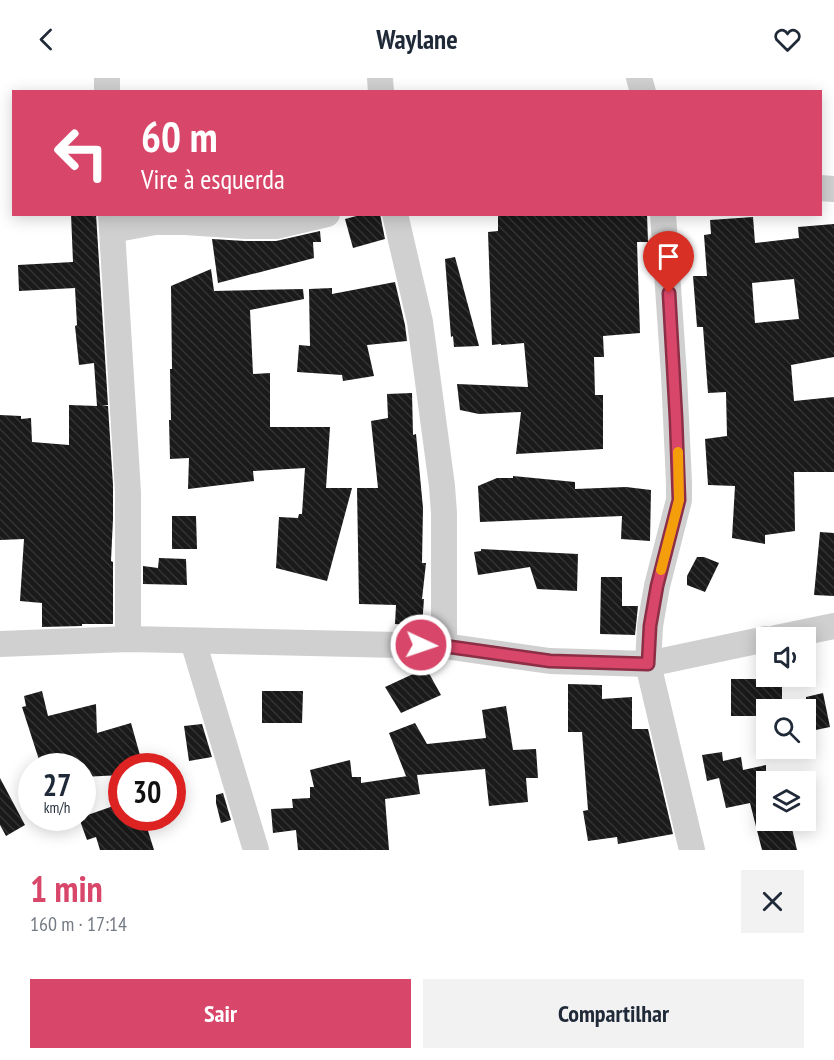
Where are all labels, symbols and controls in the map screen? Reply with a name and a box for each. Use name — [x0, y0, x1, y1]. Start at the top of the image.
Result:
text: Waylane — [376, 22, 458, 56]
icon: back — [30, 23, 63, 56]
icon: heart — [771, 23, 804, 56]
text: 60 m — [141, 109, 218, 164]
icon: left — [42, 114, 120, 192]
text: Vire à esquerda — [141, 162, 285, 196]
pin — [643, 231, 694, 293]
icon: arrive — [652, 240, 685, 273]
position arrow — [389, 613, 453, 677]
map controls — [756, 627, 816, 831]
button: sound — [756, 627, 816, 687]
button: search — [756, 699, 816, 759]
speed limit sign: 30 — [108, 753, 186, 831]
text: 27 — [43, 765, 71, 804]
button: layers — [756, 771, 816, 831]
text: km/h — [44, 798, 70, 817]
text: 1 min — [30, 865, 103, 912]
button: close — [741, 870, 804, 933]
text: 160 m · 17:14 — [30, 911, 127, 937]
button: Sair — [30, 979, 411, 1048]
button: Compartilhar — [423, 979, 804, 1048]

